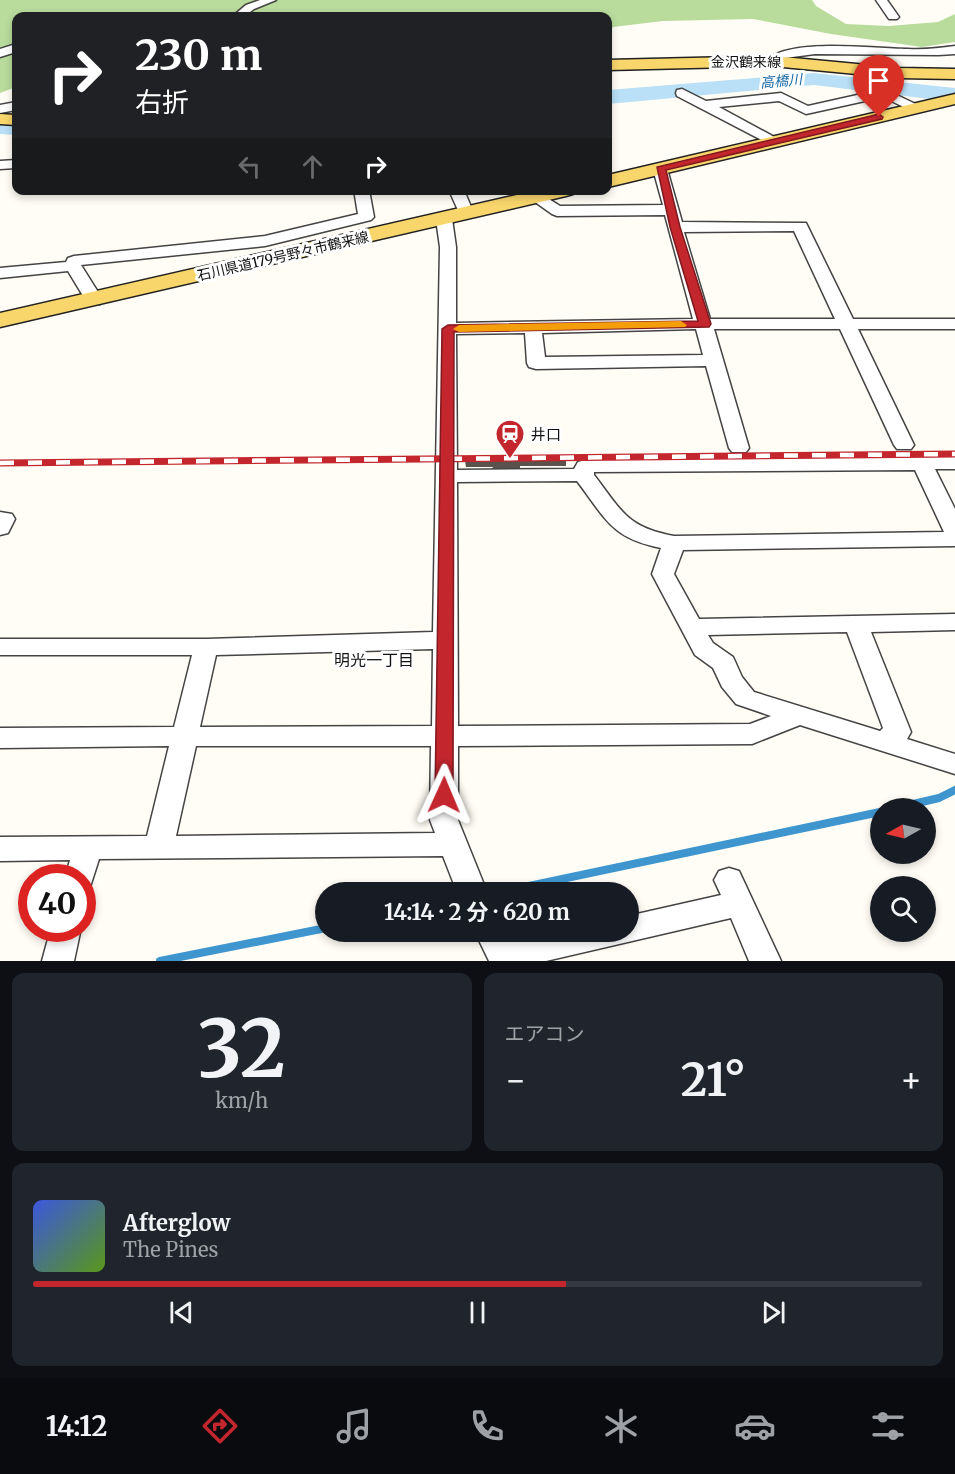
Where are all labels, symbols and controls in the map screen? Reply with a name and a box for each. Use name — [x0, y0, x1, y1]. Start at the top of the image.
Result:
text: 230 m — [135, 29, 262, 81]
icon: right — [36, 36, 114, 114]
street label: 金沢鶴来線 — [711, 53, 781, 71]
pin — [853, 55, 904, 117]
icon: arrive — [862, 64, 895, 97]
water label: 高橋川 — [759, 70, 805, 92]
text: 右折 — [135, 85, 189, 119]
icon: left — [233, 150, 266, 183]
icon: ahead — [296, 150, 329, 183]
icon: right — [359, 150, 392, 183]
street label: 石川県道179号野々市鶴来線 — [195, 227, 371, 285]
station icon: 井口 — [494, 418, 526, 460]
place label: 井口 — [531, 425, 561, 444]
district label: 明光一丁目 — [334, 650, 414, 670]
position arrow — [412, 763, 476, 827]
north arrow — [870, 798, 936, 864]
map controls — [870, 798, 936, 942]
speed limit sign: 40 — [18, 864, 96, 942]
button: search — [870, 876, 936, 942]
text: 14:14 · 2 分 · 620 m — [384, 898, 570, 926]
text: 32 — [198, 1000, 286, 1098]
text: エアコン — [505, 1021, 585, 1046]
text: 21° — [681, 1052, 746, 1108]
text: − — [505, 1060, 527, 1101]
text: + — [900, 1060, 922, 1101]
text: km/h — [215, 1088, 268, 1113]
text: Afterglow — [123, 1209, 230, 1237]
text: The Pines — [123, 1237, 218, 1262]
icon: previous — [165, 1296, 198, 1329]
icon: pause — [461, 1296, 494, 1329]
icon: next — [757, 1296, 790, 1329]
icon: directions — [199, 1405, 241, 1447]
icon: music — [333, 1405, 375, 1447]
icon: phone — [466, 1405, 508, 1447]
icon: climate — [600, 1405, 642, 1447]
icon: car — [734, 1405, 776, 1447]
icon: filters — [867, 1405, 909, 1447]
text: 14:12 — [46, 1409, 108, 1443]

